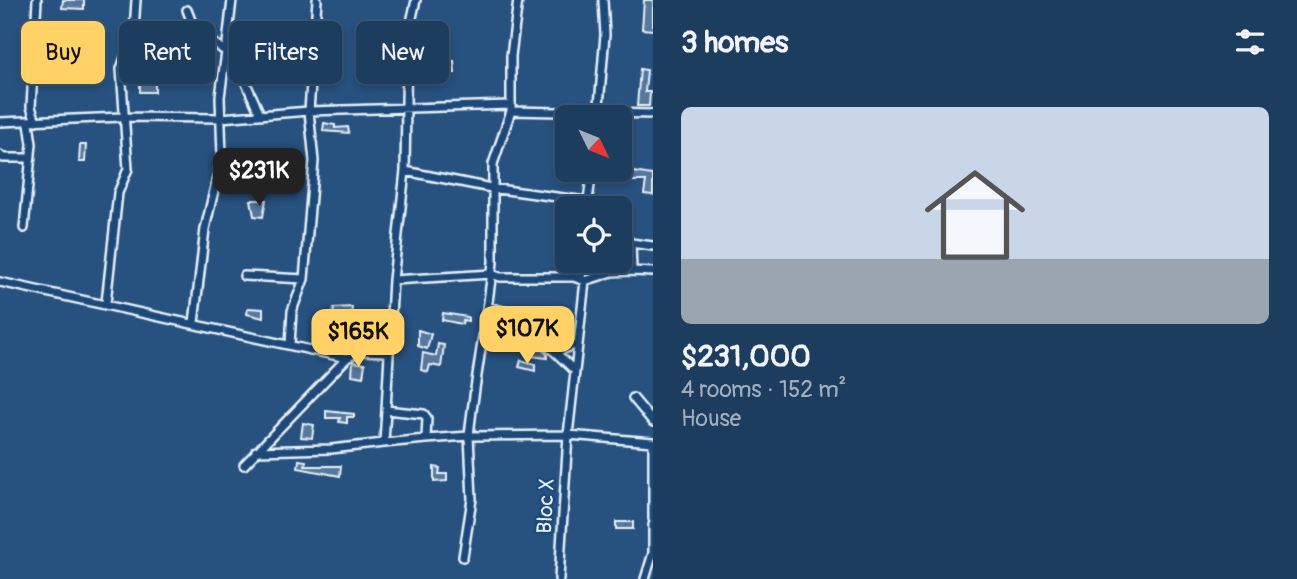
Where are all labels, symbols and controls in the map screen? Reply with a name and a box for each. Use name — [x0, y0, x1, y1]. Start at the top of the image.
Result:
chip: Buy — [21, 21, 105, 84]
chip: Rent — [119, 21, 215, 84]
chip: Filters — [229, 21, 342, 84]
chip: New — [356, 21, 449, 84]
icon: filters — [1231, 23, 1269, 61]
text: 3 homes — [681, 24, 788, 61]
north arrow — [555, 105, 632, 182]
map controls — [555, 105, 632, 273]
pin: $231K — [210, 148, 308, 208]
icon: home — [912, 152, 1038, 278]
text: $231K — [229, 156, 289, 185]
button: locate — [555, 196, 632, 273]
pin: $107K — [478, 306, 576, 366]
pin: $165K — [309, 310, 407, 369]
text: $107K — [495, 314, 559, 343]
text: $165K — [327, 317, 389, 346]
text: $231,000 — [681, 338, 811, 375]
text: 4 rooms · 152 m² — [681, 375, 847, 404]
text: House — [681, 404, 741, 433]
street label: Bloc X — [531, 478, 561, 534]

